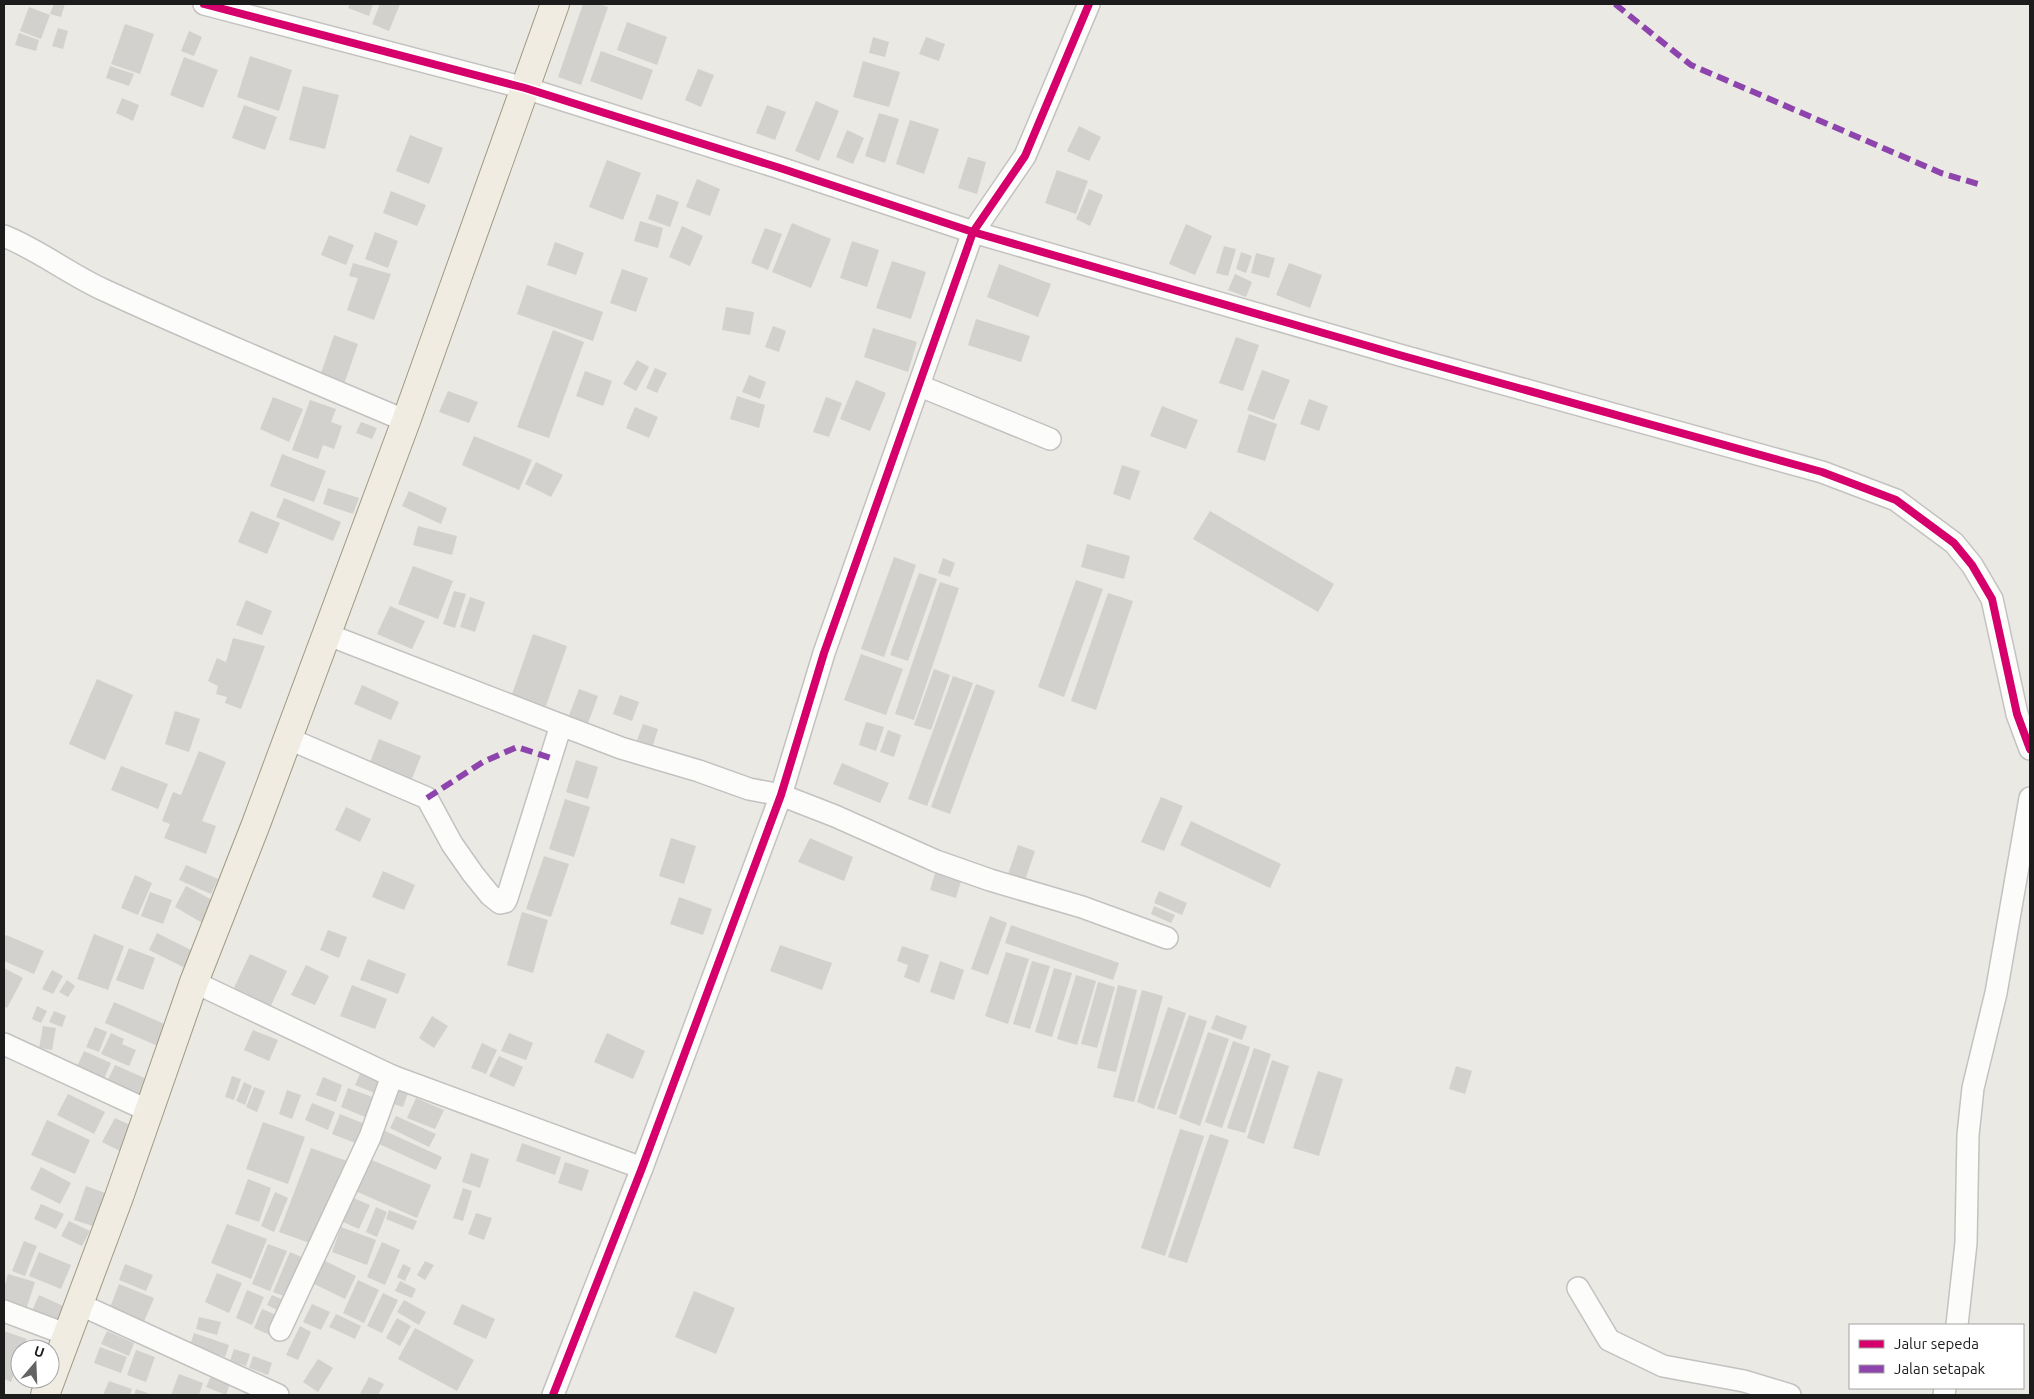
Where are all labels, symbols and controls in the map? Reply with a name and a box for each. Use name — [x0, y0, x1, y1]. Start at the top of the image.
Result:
legend — [1849, 1324, 2024, 1389]
text: Jalur sepeda — [1894, 1335, 1979, 1352]
north arrow — [10, 1339, 60, 1389]
text: U — [32, 1343, 46, 1361]
text: Jalan setapak — [1894, 1360, 1986, 1377]

